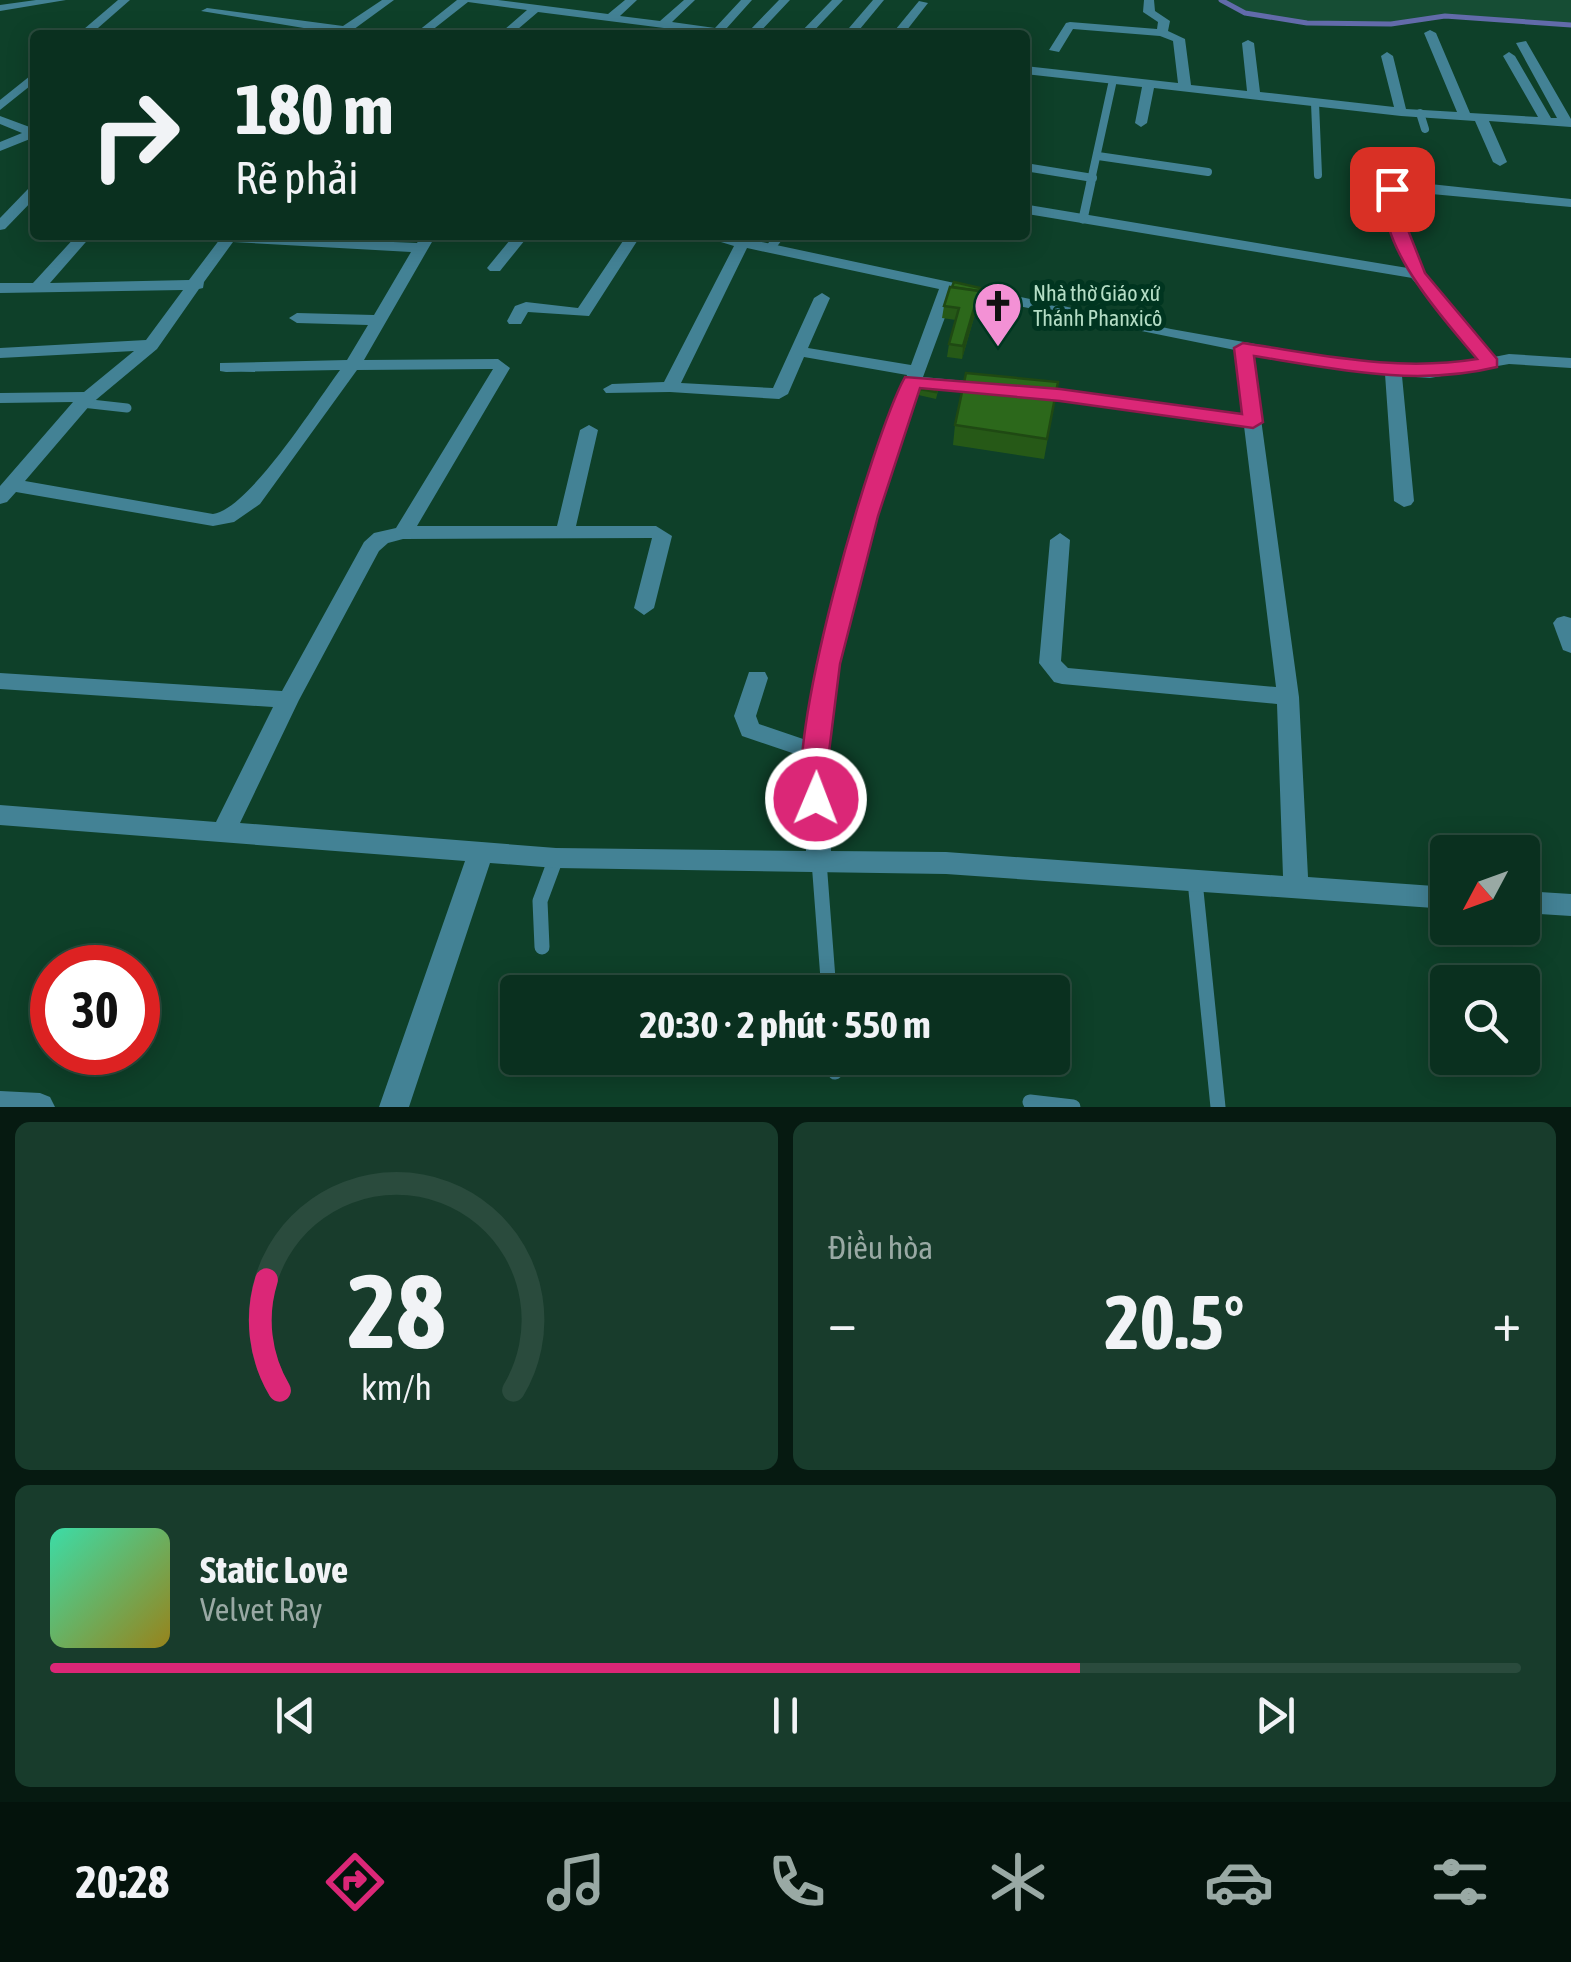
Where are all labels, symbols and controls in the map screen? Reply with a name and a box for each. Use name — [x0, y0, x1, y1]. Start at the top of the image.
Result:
text: 180 m — [235, 69, 394, 149]
icon: right — [70, 70, 200, 200]
pin — [1350, 147, 1435, 232]
text: Rẽ phải — [235, 152, 359, 204]
icon: arrive — [1365, 162, 1420, 217]
church icon: Nhà thờ Giáo xứ Thánh Phanxicô — [972, 280, 1024, 348]
place label: Nhà thờ Giáo xứ Thánh Phanxicô — [1033, 280, 1162, 331]
position arrow — [764, 747, 868, 851]
north arrow — [1430, 835, 1540, 945]
map controls — [1430, 835, 1540, 1075]
speed limit sign: 30 — [30, 945, 160, 1075]
button: search — [1430, 965, 1540, 1075]
text: 20:30 · 2 phút · 550 m — [639, 1003, 931, 1046]
text: Điều hòa — [828, 1229, 933, 1266]
text: 28 — [348, 1251, 445, 1370]
text: 20.5° — [1105, 1279, 1244, 1365]
text: − — [828, 1290, 857, 1353]
text: + — [1492, 1290, 1521, 1353]
text: km/h — [361, 1367, 432, 1408]
text: Static Love — [200, 1548, 348, 1591]
text: Velvet Ray — [200, 1591, 322, 1628]
icon: previous — [268, 1688, 323, 1743]
icon: pause — [758, 1688, 813, 1743]
icon: next — [1248, 1688, 1303, 1743]
icon: directions — [320, 1847, 390, 1917]
icon: music — [541, 1847, 611, 1917]
icon: phone — [762, 1847, 832, 1917]
icon: climate — [983, 1847, 1053, 1917]
icon: car — [1204, 1847, 1274, 1917]
icon: filters — [1425, 1847, 1495, 1917]
text: 20:28 — [76, 1856, 169, 1908]

